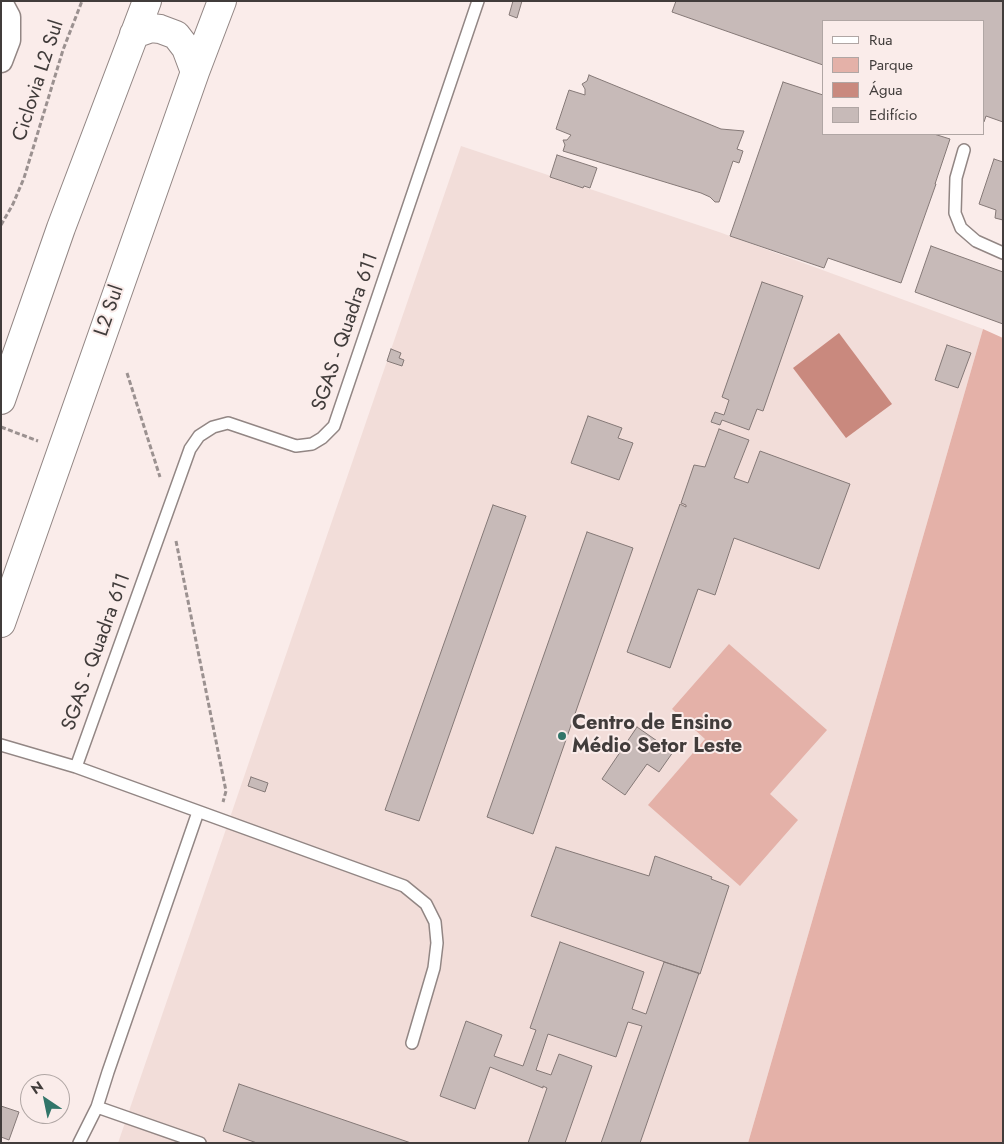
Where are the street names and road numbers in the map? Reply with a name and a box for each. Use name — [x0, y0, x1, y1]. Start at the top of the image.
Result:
street label: Ciclovia L2 Sul — [8, 17, 70, 145]
street label: SGAS - Quadra 611 — [308, 250, 384, 414]
street label: L2 Sul — [90, 282, 130, 340]
street label: SGAS - Quadra 611 — [57, 570, 137, 734]

